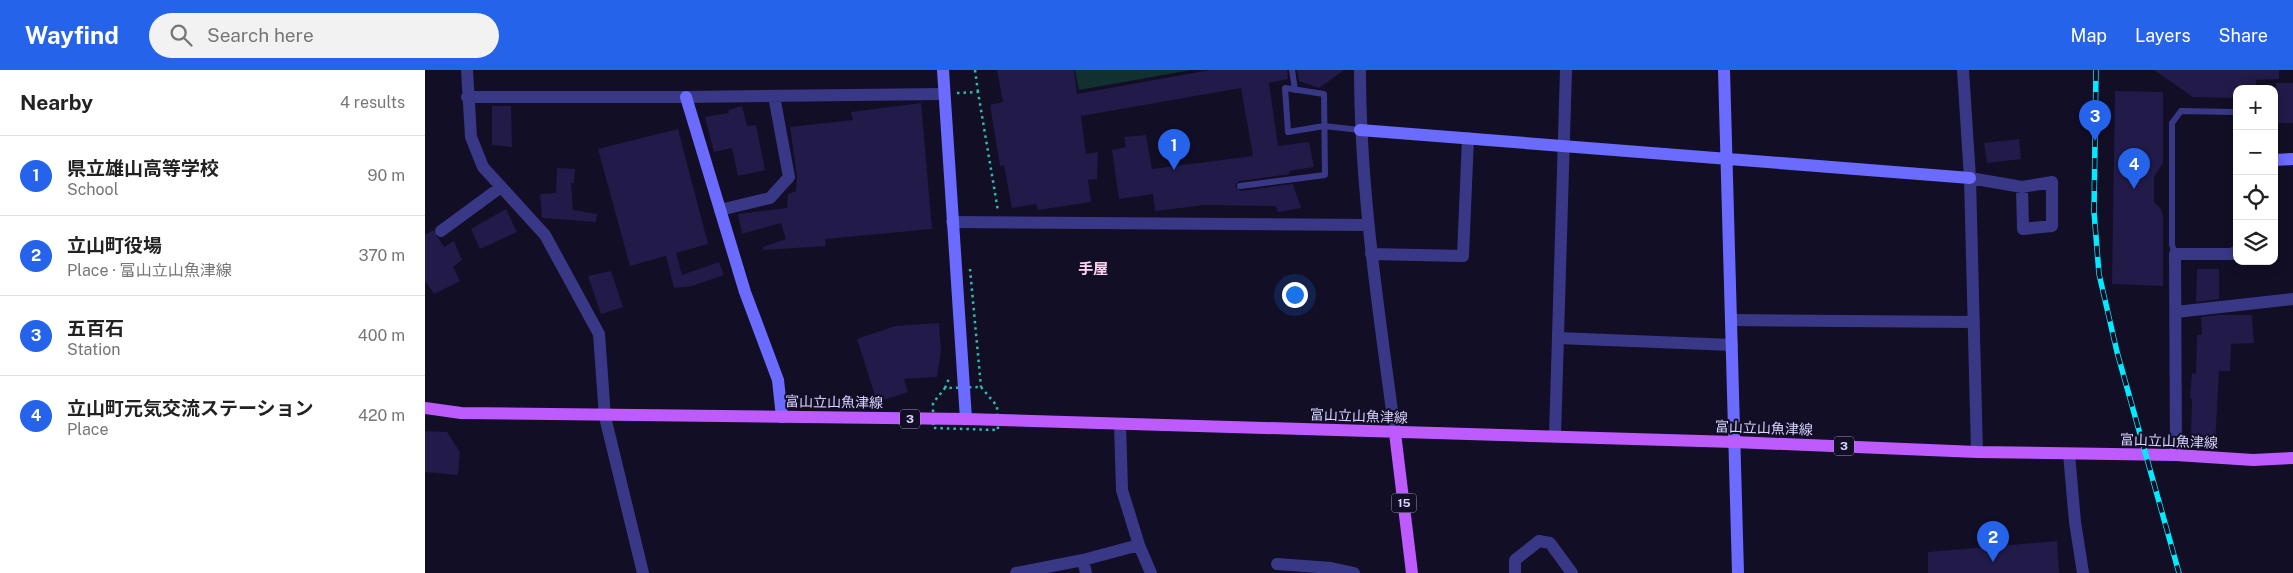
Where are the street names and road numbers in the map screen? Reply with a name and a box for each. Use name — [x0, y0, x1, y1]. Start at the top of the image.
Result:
street label: 富山立山魚津線 — [785, 393, 883, 411]
street label: 富山立山魚津線 — [1310, 406, 1408, 426]
road number: 3 — [900, 409, 920, 428]
street label: 富山立山魚津線 — [1715, 418, 1813, 438]
street label: 富山立山魚津線 — [2120, 431, 2218, 451]
road number: 3 — [1834, 436, 1854, 456]
road number: 15 — [1391, 493, 1417, 512]

